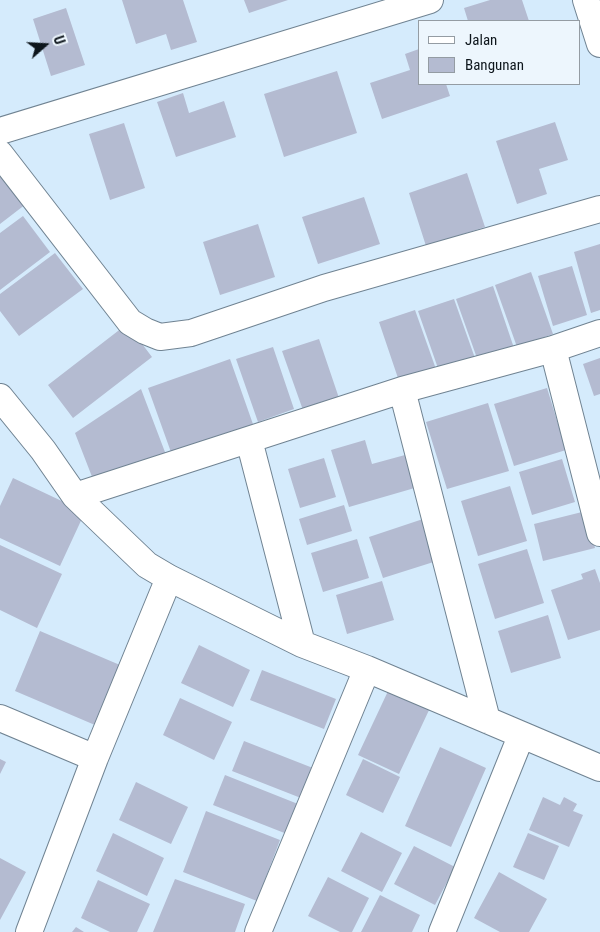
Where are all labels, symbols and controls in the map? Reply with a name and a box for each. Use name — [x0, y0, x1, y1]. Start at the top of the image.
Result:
north arrow — [20, 20, 70, 70]
legend — [418, 20, 580, 85]
text: Jalan — [465, 31, 497, 49]
text: U — [50, 34, 68, 47]
text: Bangunan — [465, 56, 524, 74]

